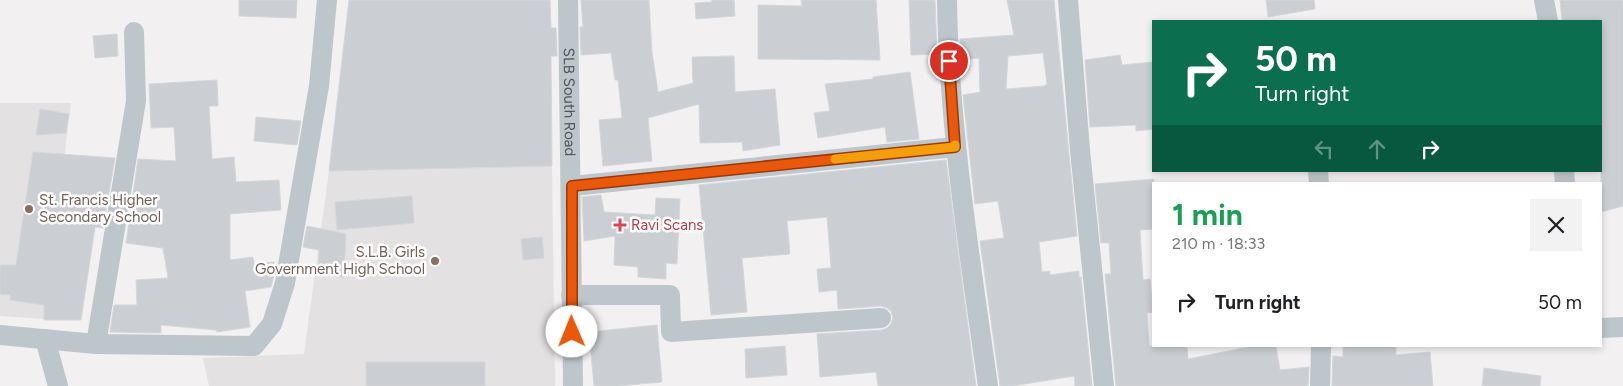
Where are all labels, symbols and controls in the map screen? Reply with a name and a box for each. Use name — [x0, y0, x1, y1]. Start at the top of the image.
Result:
text: 50 m — [1255, 38, 1337, 80]
pin — [928, 40, 970, 82]
icon: right — [1172, 40, 1237, 105]
icon: arrive — [935, 47, 963, 75]
street label: SLB South Road — [560, 48, 579, 156]
text: Turn right — [1255, 80, 1350, 107]
icon: left — [1310, 135, 1338, 163]
icon: ahead — [1363, 135, 1391, 163]
icon: right — [1416, 135, 1444, 163]
place label: St. Francis Higher Secondary School — [39, 191, 161, 226]
text: 1 min — [1172, 196, 1243, 233]
button: close — [1530, 199, 1582, 251]
marker: St. Francis Higher Secondary School — [23, 203, 35, 215]
place label: Ravi Scans — [631, 216, 703, 234]
marker: Ravi Scans — [613, 218, 627, 232]
text: 210 m · 18:33 — [1172, 234, 1265, 253]
place label: S.L.B. Girls Government High School — [255, 243, 425, 278]
marker: S.L.B. Girls Government High School — [429, 255, 441, 267]
icon: right — [1172, 288, 1200, 316]
text: Turn right — [1215, 291, 1301, 314]
text: 50 m — [1538, 291, 1582, 314]
position arrow — [545, 305, 597, 357]

